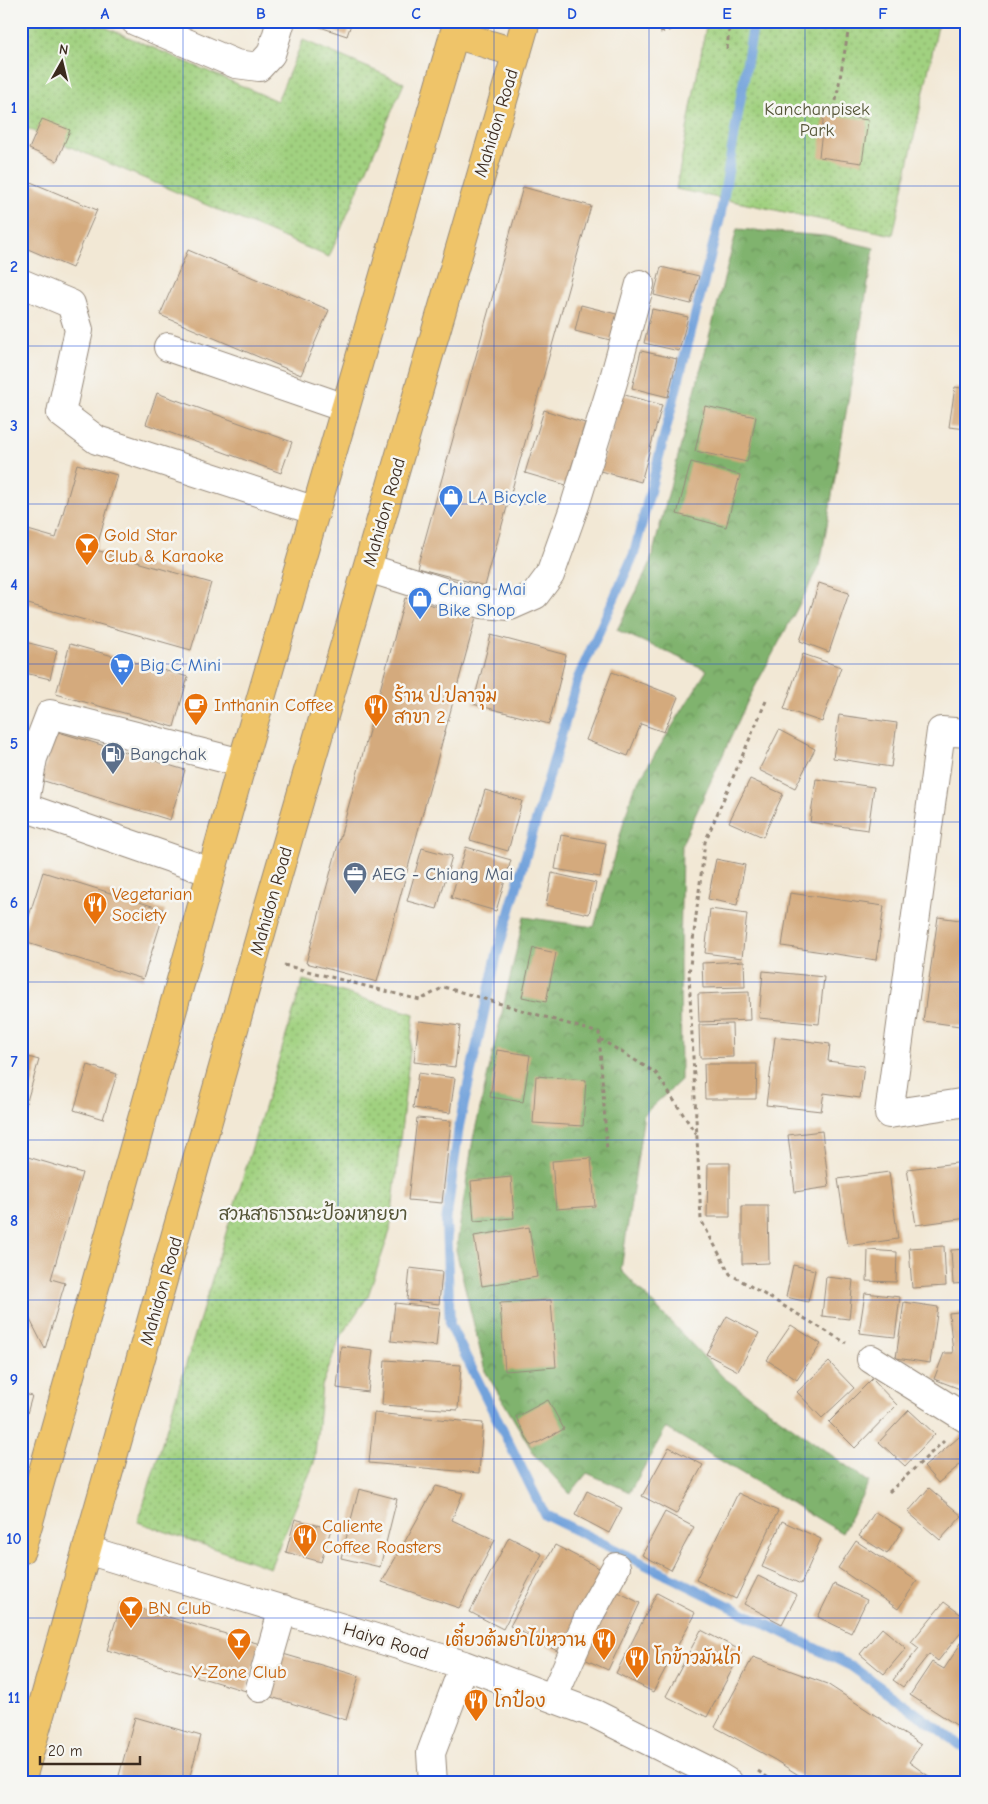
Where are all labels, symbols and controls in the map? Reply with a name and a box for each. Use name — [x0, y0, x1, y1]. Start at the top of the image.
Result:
text: A — [101, 5, 110, 23]
text: B — [256, 5, 266, 23]
text: C — [411, 5, 421, 23]
text: D — [567, 5, 577, 23]
text: E — [722, 5, 732, 23]
text: F — [878, 5, 888, 23]
north arrow — [38, 38, 88, 88]
text: N — [58, 41, 69, 59]
street label: Mahidon Road — [470, 67, 523, 180]
text: 1 — [11, 99, 17, 117]
park label: Kanchanpisek Park — [764, 99, 870, 141]
text: 2 — [10, 258, 18, 276]
text: 3 — [10, 417, 18, 435]
street label: Mahidon Road — [359, 455, 410, 569]
shop icon: LA Bicycle — [438, 484, 464, 518]
place label: LA Bicycle — [468, 487, 547, 508]
place label: Gold Star Club & Karaoke — [104, 525, 224, 567]
bar icon: Gold Star Club & Karaoke — [74, 532, 100, 566]
text: 4 — [10, 576, 18, 594]
place label: Chiang Mai Bike Shop — [438, 579, 526, 621]
shop icon: Chiang Mai Bike Shop — [407, 586, 433, 620]
supermarket icon: Big C Mini — [109, 652, 135, 686]
place label: Big C Mini — [140, 655, 221, 676]
place label: ร้าน ป.ปลาจุ่ม สาขา 2 — [394, 684, 497, 728]
cafe icon: Inthanin Coffee — [183, 692, 209, 726]
restaurant icon: ร้าน ป.ปลาจุ่ม สาขา 2 — [363, 693, 389, 727]
place label: Inthanin Coffee — [214, 695, 333, 716]
text: 5 — [10, 735, 18, 753]
fuel station icon: Bangchak — [100, 741, 126, 775]
place label: Bangchak — [130, 744, 207, 765]
street label: Mahidon Road — [246, 844, 297, 958]
office icon: AEG - Chiang Mai — [342, 861, 368, 895]
place label: AEG - Chiang Mai — [372, 864, 513, 885]
place label: Vegetarian Society — [112, 884, 193, 926]
restaurant icon: Vegetarian Society — [82, 891, 108, 925]
text: 6 — [10, 894, 18, 912]
text: 7 — [10, 1053, 18, 1071]
park label: สวนสาธารณะป้อมหายยา — [218, 1201, 408, 1225]
text: 8 — [10, 1212, 18, 1230]
street label: Mahidon Road — [136, 1234, 187, 1348]
text: 9 — [10, 1371, 18, 1389]
place label: Caliente Coffee Roasters — [322, 1516, 441, 1558]
restaurant icon: Caliente Coffee Roasters — [292, 1523, 318, 1557]
text: 10 — [6, 1530, 22, 1548]
bar icon: BN Club — [118, 1595, 144, 1629]
place label: BN Club — [148, 1598, 211, 1619]
street label: Haiya Road — [341, 1619, 431, 1664]
place label: เตี๋ยวต้มยำไข่หวาน — [445, 1622, 586, 1651]
bar icon: Y-Zone Club — [226, 1627, 252, 1661]
restaurant icon: เตี๋ยวต้มยำไข่หวาน — [591, 1627, 617, 1661]
restaurant icon: โกข้าวมันไก่ — [624, 1645, 650, 1679]
place label: โกข้าวมันไก่ — [654, 1645, 741, 1669]
place label: Y-Zone Club — [191, 1662, 287, 1683]
restaurant icon: โกป๋อง — [463, 1688, 489, 1722]
place label: โกป๋อง — [494, 1688, 546, 1712]
text: 11 — [8, 1689, 20, 1707]
scale bar — [40, 1734, 140, 1766]
text: 20 m — [48, 1742, 82, 1760]

